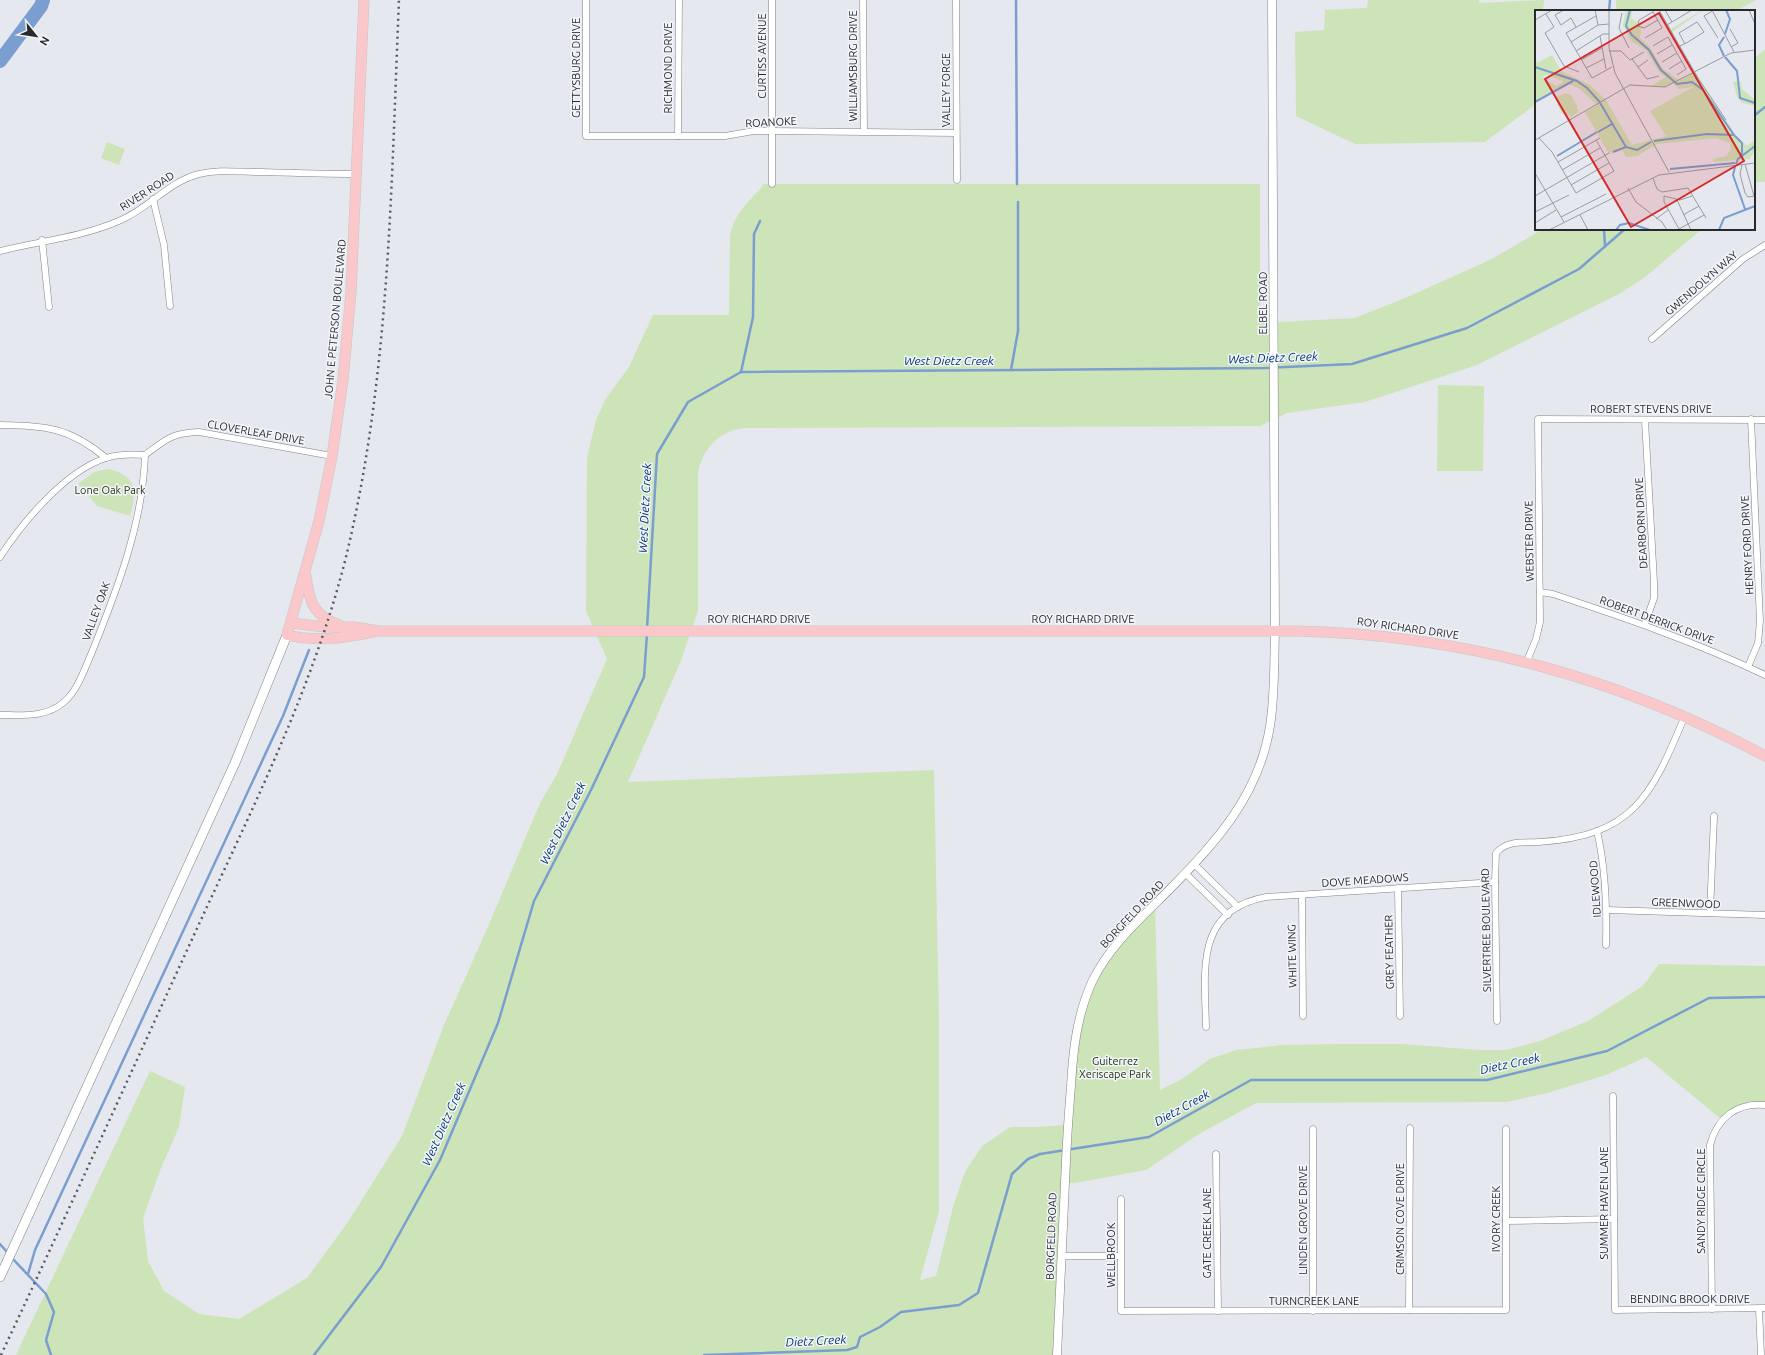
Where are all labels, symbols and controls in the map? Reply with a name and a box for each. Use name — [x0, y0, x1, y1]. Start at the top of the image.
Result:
street label: WILLIAMSBURG DRIVE — [847, 10, 859, 122]
inset map — [1535, 10, 1755, 230]
street label: CURTISS AVENUE — [756, 13, 768, 99]
north arrow — [16, 16, 56, 56]
street label: GETTYSBURG DRIVE — [570, 18, 582, 118]
street label: RICHMOND DRIVE — [662, 23, 674, 113]
text: N — [37, 34, 52, 48]
street label: VALLEY FORGE — [940, 53, 952, 127]
street label: ROANOKE — [745, 115, 797, 129]
street label: RIVER ROAD — [118, 169, 177, 213]
street label: JOHN E PETERSON BOULEVARD — [322, 238, 348, 399]
street label: GWENDOLYN WAY — [1662, 248, 1740, 318]
street label: ELBEL ROAD — [1257, 271, 1269, 335]
water label: West Dietz Creek — [1228, 349, 1319, 366]
water label: West Dietz Creek — [904, 354, 995, 367]
street label: ROBERT STEVENS DRIVE — [1590, 403, 1712, 415]
street label: CLOVERLEAF DRIVE — [206, 418, 306, 446]
water label: West Dietz Creek — [636, 462, 653, 553]
street label: DEARBORN DRIVE — [1633, 477, 1649, 569]
park label: Lone Oak Park — [74, 484, 146, 496]
street label: HENRY FORD DRIVE — [1738, 495, 1756, 595]
street label: WEBSTER DRIVE — [1522, 500, 1536, 582]
street label: VALLEY OAK — [80, 579, 112, 642]
street label: ROBERT DERRICK DRIVE — [1598, 594, 1716, 646]
street label: ROY RICHARD DRIVE — [708, 613, 810, 625]
street label: ROY RICHARD DRIVE — [1032, 613, 1134, 625]
street label: ROY RICHARD DRIVE — [1356, 615, 1460, 641]
water label: West Dietz Creek — [537, 779, 588, 866]
street label: IDLEWOOD — [1587, 860, 1603, 918]
street label: SILVERTREE BOULEVARD — [1479, 868, 1493, 992]
street label: DOVE MEADOWS — [1321, 871, 1409, 889]
street label: BORGFELD ROAD — [1098, 878, 1166, 950]
street label: GREENWOOD — [1651, 896, 1721, 910]
street label: GREY FEATHER — [1382, 914, 1396, 989]
street label: WHITE WING — [1285, 924, 1299, 988]
water label: Dietz Creek — [1479, 1051, 1542, 1076]
park label: Guiterrez Xeriscape Park — [1079, 1055, 1151, 1080]
water label: West Dietz Creek — [419, 1079, 468, 1168]
water label: Dietz Creek — [1152, 1087, 1212, 1128]
street label: SUMMER HAVEN LANE — [1598, 1147, 1610, 1259]
street label: SANDY RIDGE CIRCLE — [1695, 1148, 1707, 1254]
street label: CRIMSON COVE DRIVE — [1394, 1163, 1406, 1275]
street label: LINDEN GROVE DRIVE — [1297, 1165, 1309, 1275]
street label: IVORY CREEK — [1490, 1185, 1502, 1252]
street label: GATE CREEK LANE — [1201, 1188, 1213, 1278]
street label: BORGFELD ROAD — [1043, 1192, 1059, 1280]
street label: WELLBROOK — [1105, 1222, 1117, 1288]
street label: BENDING BROOK DRIVE — [1630, 1293, 1750, 1305]
street label: TURNCREEK LANE — [1269, 1295, 1359, 1307]
water label: Dietz Creek — [785, 1332, 848, 1349]

